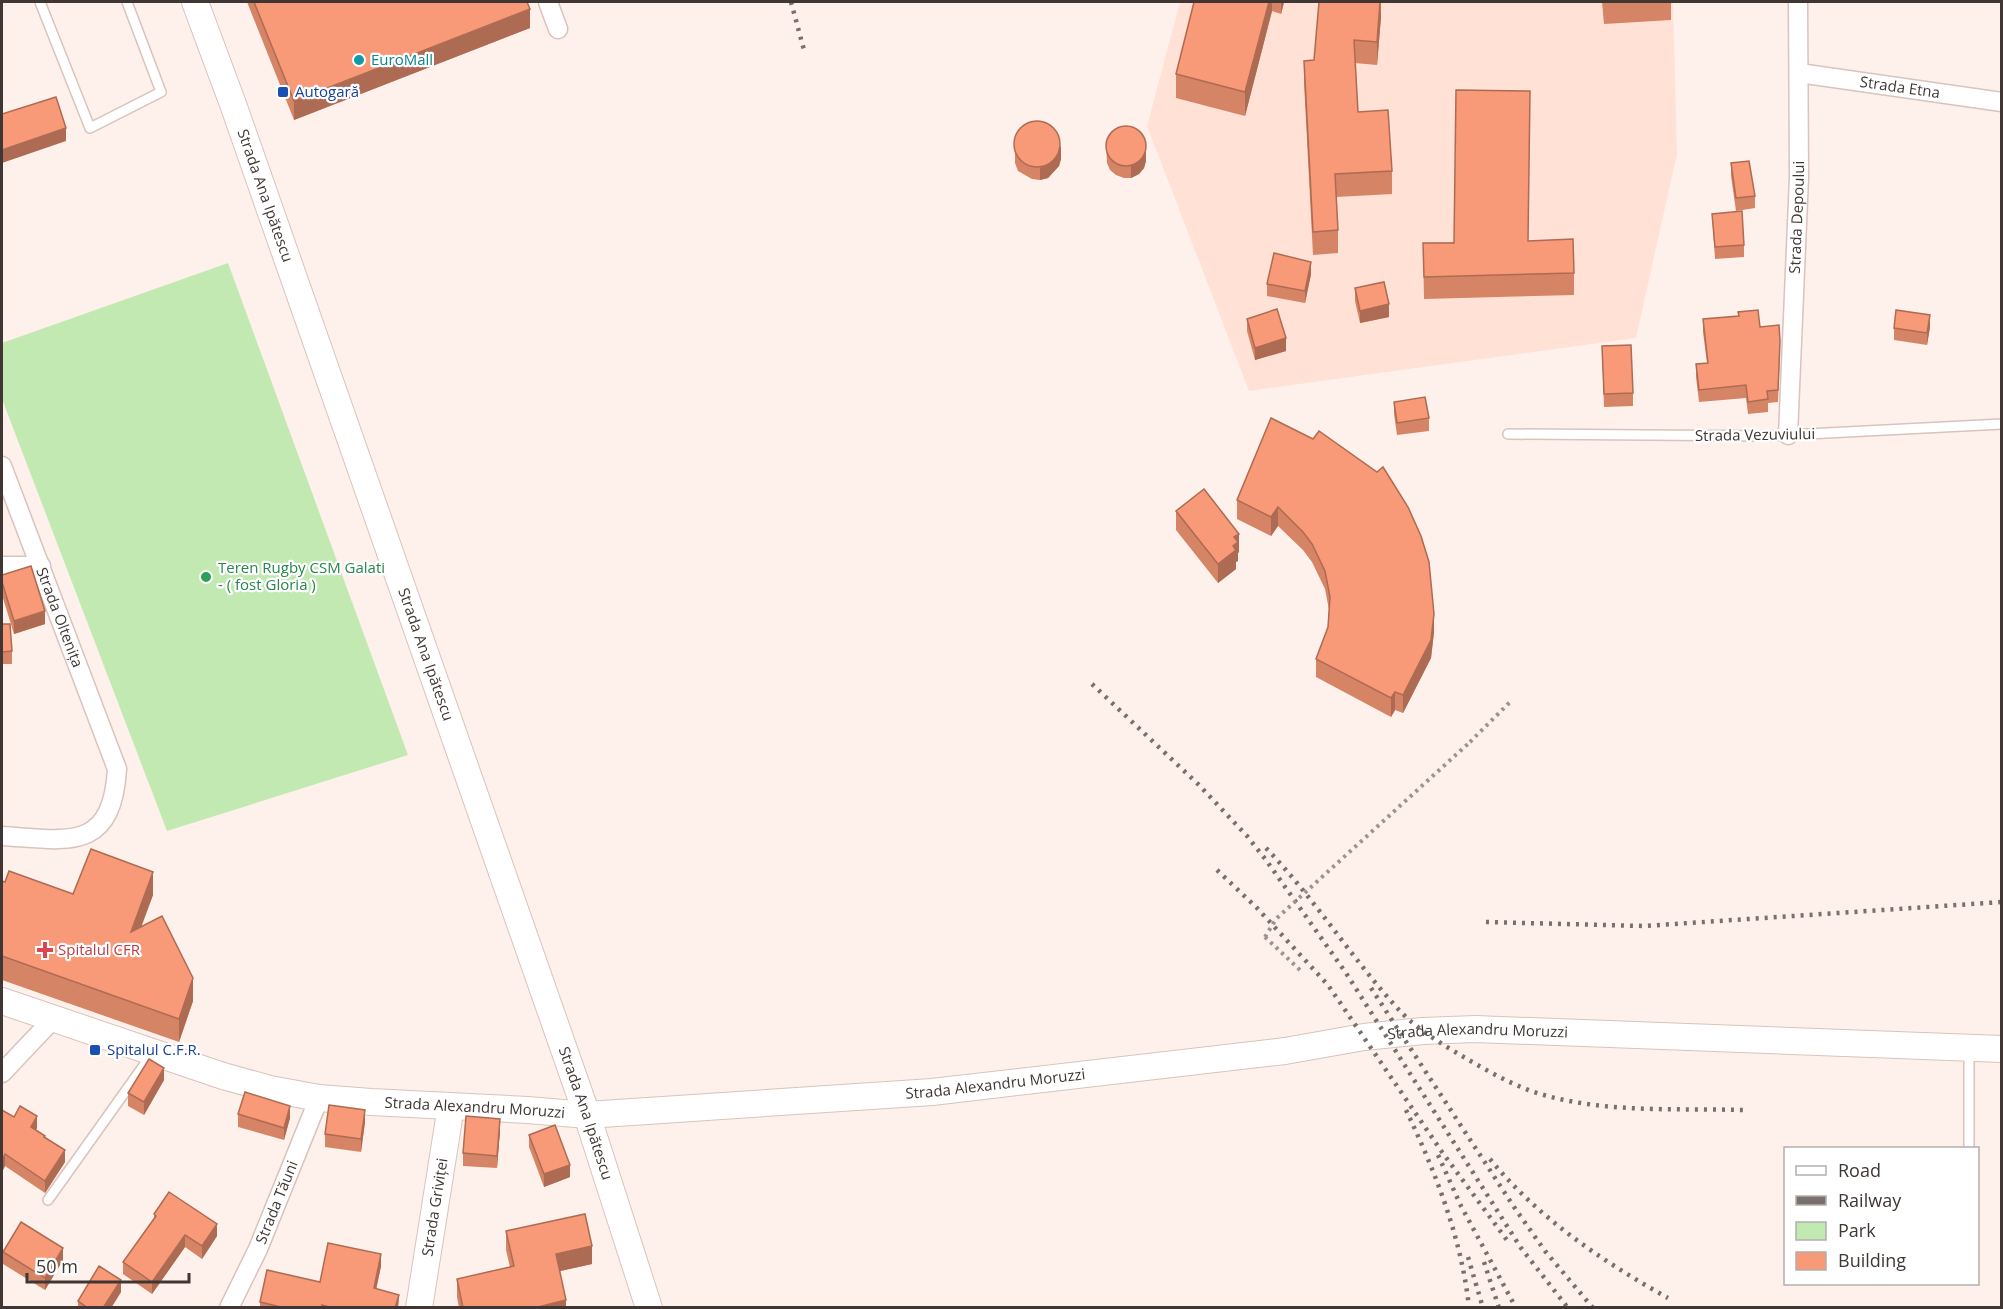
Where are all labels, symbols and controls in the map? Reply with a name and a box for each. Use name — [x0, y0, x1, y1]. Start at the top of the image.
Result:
place label: EuroMall — [371, 49, 433, 69]
marker: EuroMall — [352, 53, 366, 67]
street label: Strada Etna — [1859, 71, 1942, 102]
place label: Autogară — [295, 81, 359, 101]
marker: Autogară — [276, 85, 290, 99]
street label: Strada Ana Ipătescu — [234, 126, 299, 265]
street label: Strada Depoului — [1784, 161, 1808, 274]
street label: Strada Vezuviului — [1695, 423, 1815, 445]
place label: Teren Rugby CSM Galati - ( fost Gloria ) — [218, 557, 385, 594]
street label: Strada Oltenița — [32, 564, 88, 670]
marker: Teren Rugby CSM Galati - ( fost Gloria ) — [199, 570, 213, 584]
street label: Strada Ana Ipătescu — [394, 585, 459, 723]
place label: Spitalul CFR — [58, 939, 141, 959]
marker: Spitalul CFR — [36, 941, 54, 959]
street label: Strada Alexandru Moruzzi — [1386, 1018, 1569, 1044]
place label: Spitalul C.F.R. — [107, 1039, 201, 1059]
marker: Spitalul C.F.R. — [88, 1043, 102, 1057]
street label: Strada Ana Ipătescu — [555, 1044, 618, 1182]
street label: Strada Alexandru Moruzzi — [905, 1063, 1086, 1103]
street label: Strada Alexandru Moruzzi — [384, 1092, 566, 1122]
legend — [1784, 1147, 1979, 1285]
street label: Strada Tăuni — [250, 1157, 302, 1247]
street label: Strada Griviței — [416, 1157, 452, 1258]
text: Road — [1838, 1158, 1881, 1182]
text: Railway — [1838, 1188, 1902, 1212]
text: Park — [1838, 1218, 1876, 1242]
scale bar — [27, 1246, 189, 1284]
text: Building — [1838, 1248, 1906, 1272]
text: 50 m — [36, 1254, 78, 1278]

